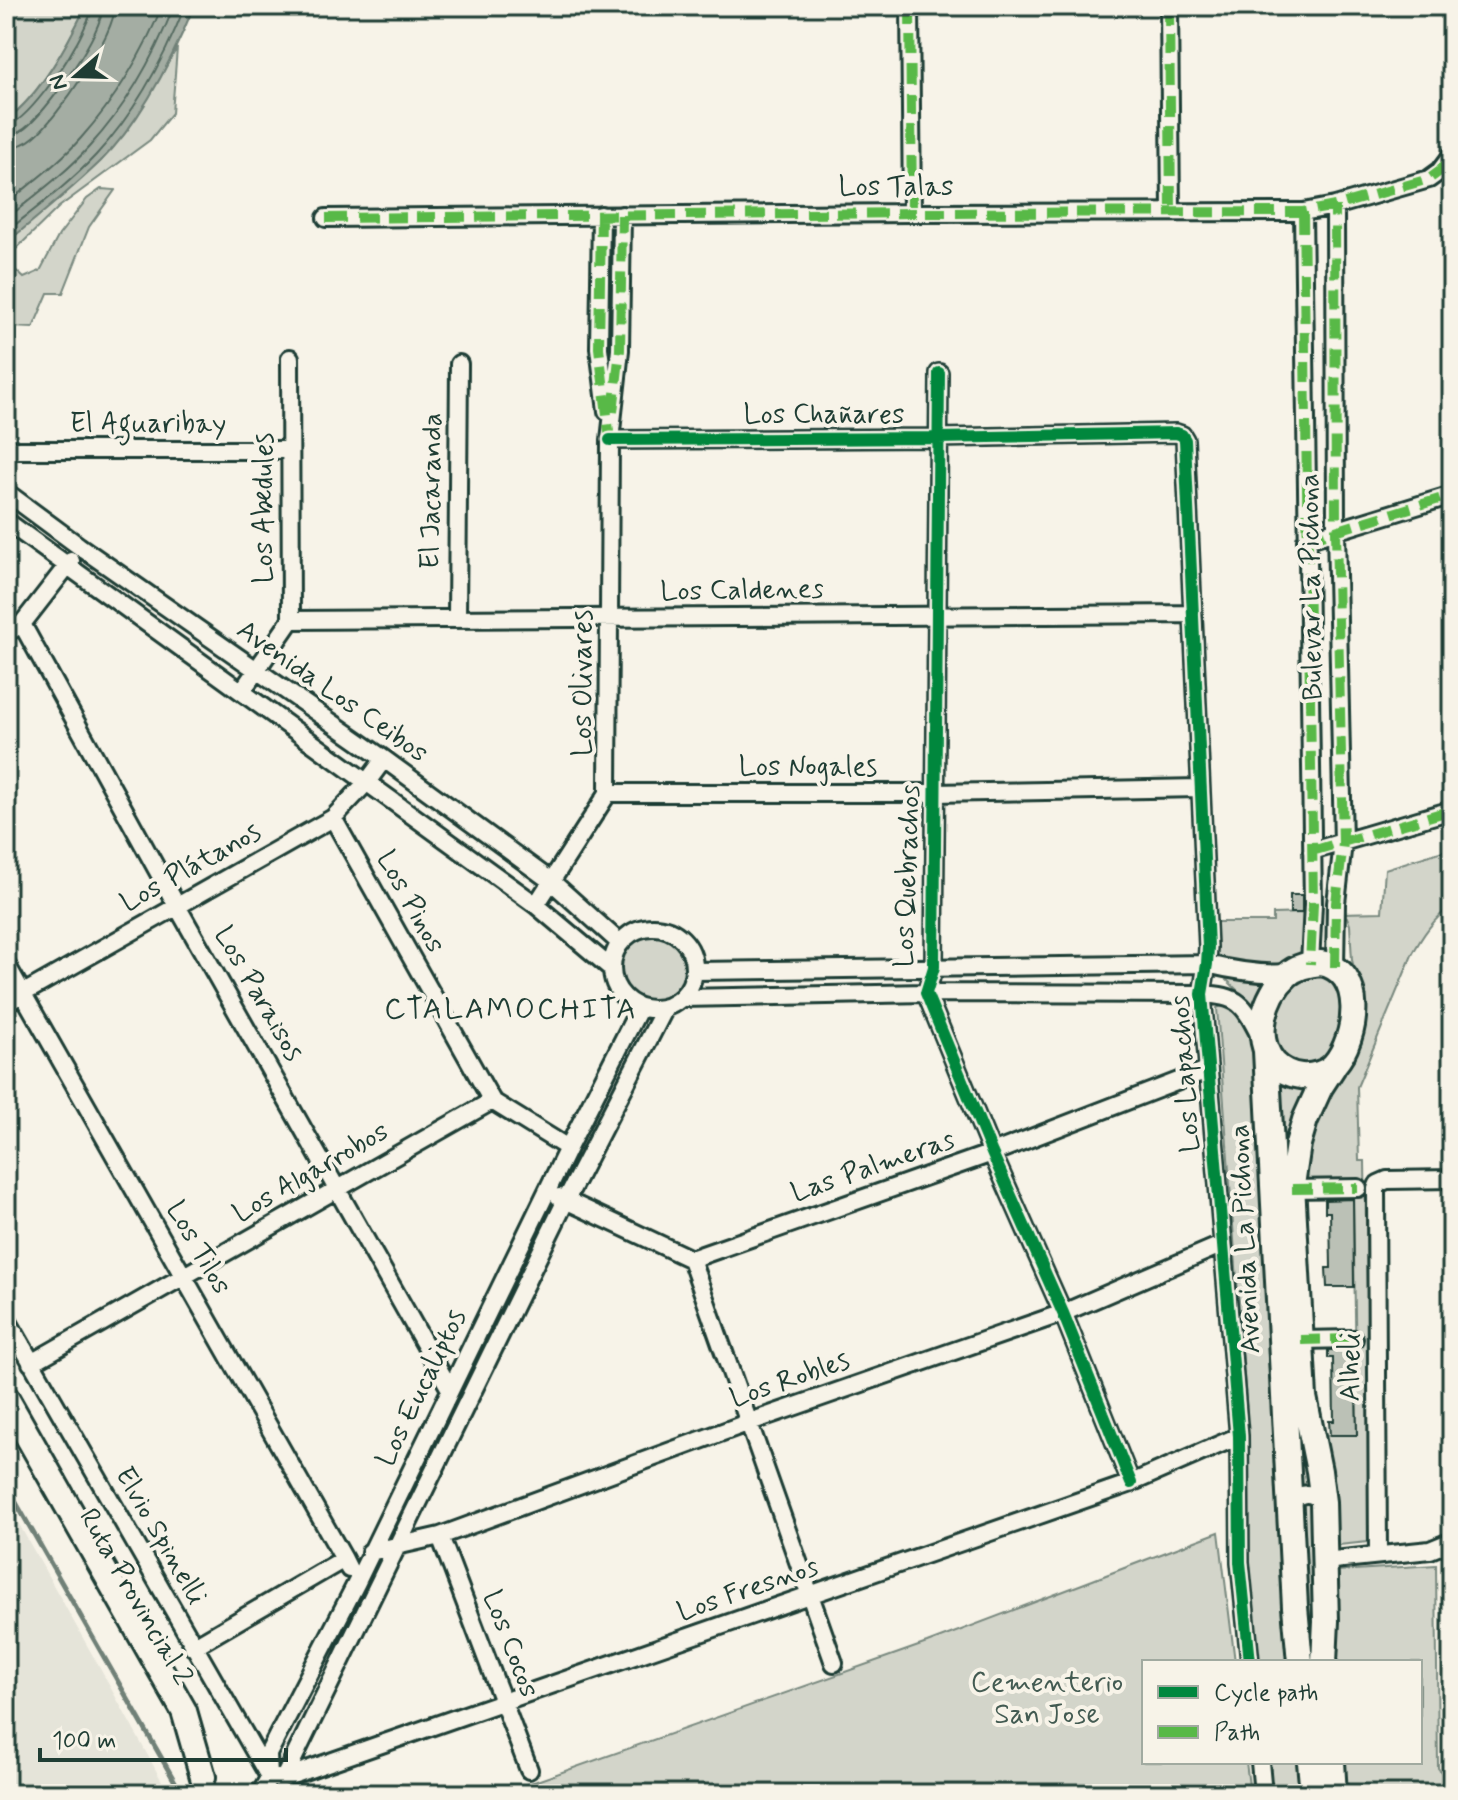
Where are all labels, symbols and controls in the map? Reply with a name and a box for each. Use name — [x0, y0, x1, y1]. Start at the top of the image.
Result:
north arrow — [36, 36, 116, 116]
text: N — [43, 70, 75, 94]
street label: Los Talas — [839, 169, 953, 206]
street label: Los Chañares — [744, 397, 904, 434]
street label: El Aguaribay — [70, 406, 226, 446]
street label: El Jacaranda — [412, 412, 452, 570]
street label: Los Abedules — [246, 433, 283, 583]
street label: Bulevar La Pichona — [1292, 473, 1332, 701]
street label: Los Caldenes — [660, 571, 824, 611]
street label: Los Olivares — [565, 610, 602, 756]
street label: Avenida Los Ceibos — [229, 612, 435, 772]
street label: Los Nogales — [739, 749, 877, 786]
street label: Los Quebrachos — [886, 784, 930, 968]
street label: Los Plátanos — [114, 814, 268, 922]
street label: Los Pinos — [367, 844, 453, 960]
street label: Los Paraisos — [204, 920, 312, 1068]
district label: CTALAMOCHITA — [384, 990, 638, 1029]
street label: Los Lapachos — [1162, 994, 1210, 1154]
street label: Los Algarrobos — [227, 1114, 395, 1232]
street label: Las Palmeras — [786, 1122, 960, 1212]
street label: Avenida La Pichona — [1222, 1123, 1270, 1355]
street label: Los Tilos — [156, 1195, 240, 1301]
street label: Los Eucaliptos — [368, 1303, 476, 1473]
street label: Alheli — [1333, 1333, 1370, 1401]
street label: Los Robles — [725, 1342, 855, 1418]
street label: Elvio Spinelli — [106, 1460, 214, 1612]
street label: Ruta Provincial 2 — [69, 1502, 201, 1692]
street label: Los Fresnos — [673, 1549, 823, 1631]
street label: Los Cocos — [473, 1585, 547, 1703]
legend — [1142, 1660, 1422, 1764]
park label: Cementerio San Jose — [971, 1665, 1123, 1734]
text: Cycle path — [1214, 1678, 1319, 1709]
scale bar — [40, 1712, 286, 1762]
text: Path — [1214, 1718, 1260, 1749]
text: 100 m — [52, 1726, 116, 1757]

